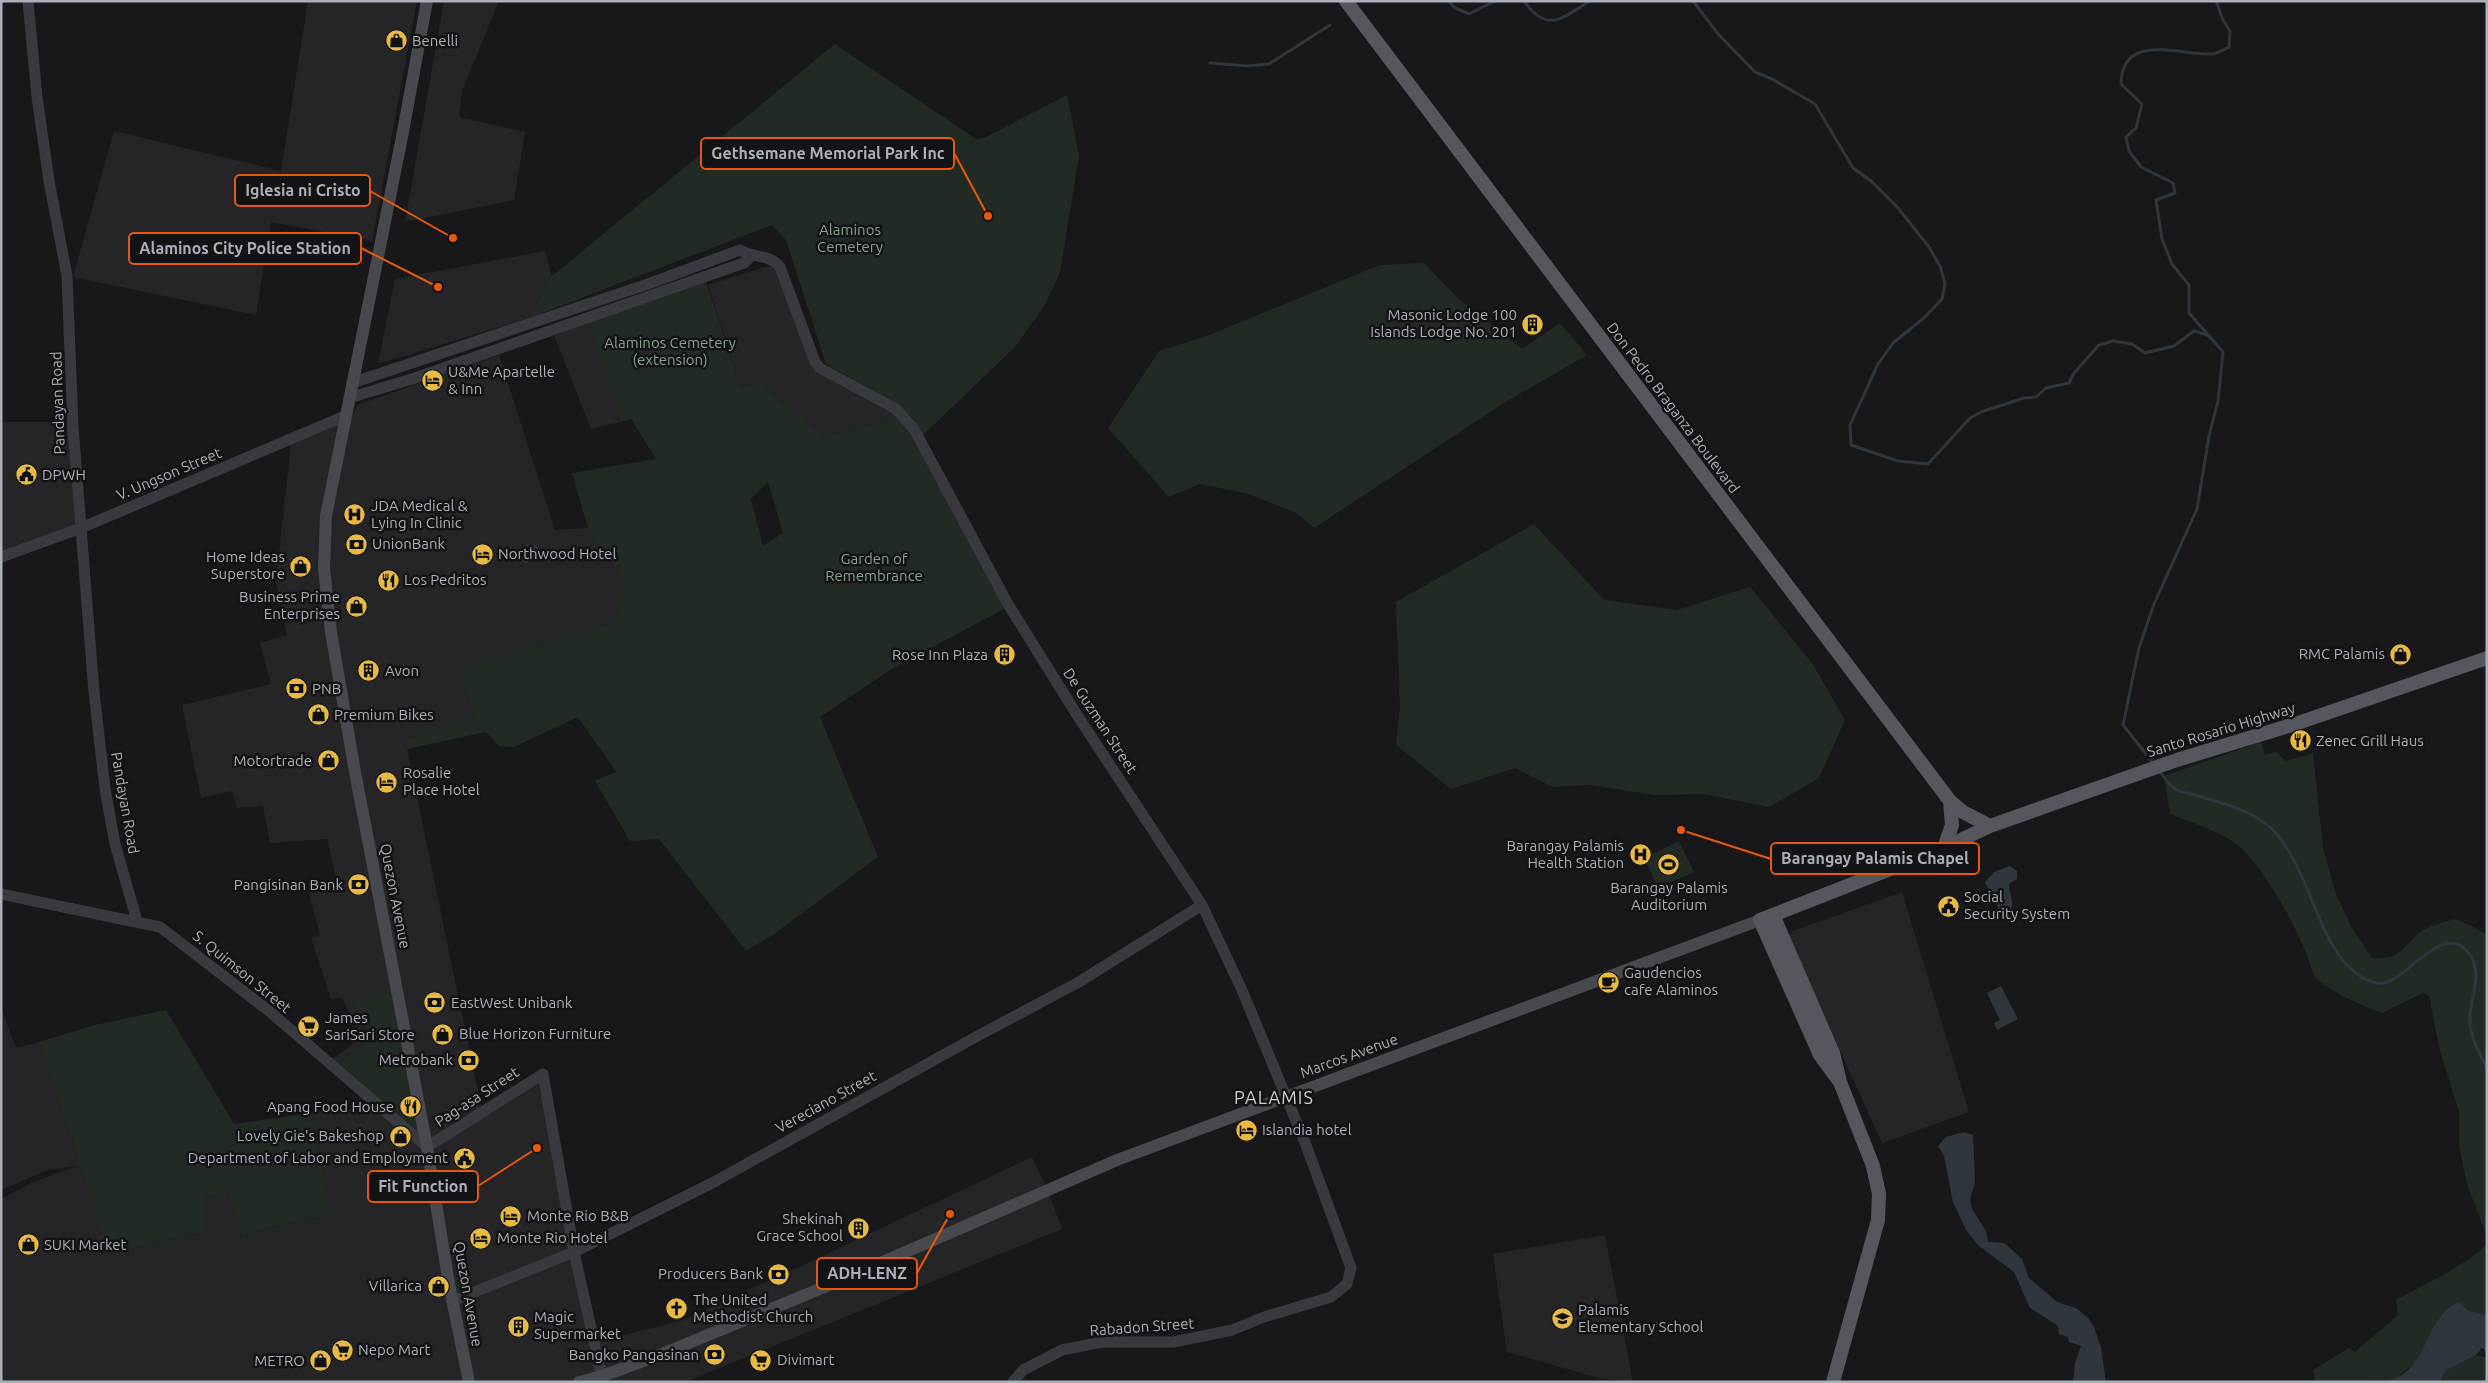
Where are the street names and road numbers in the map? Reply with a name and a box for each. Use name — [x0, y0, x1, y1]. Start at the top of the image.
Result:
street label: Don Pedro Braganza Boulevard — [1604, 319, 1743, 496]
street label: Pandayan Road — [47, 351, 68, 455]
street label: V. Ungson Street — [114, 444, 224, 503]
street label: De Guzman Street — [1060, 665, 1141, 777]
street label: Santo Rosario Highway — [2145, 699, 2297, 760]
street label: Pandayan Road — [108, 751, 143, 855]
street label: Quezon Avenue — [377, 842, 414, 950]
street label: S. Quimson Street — [190, 927, 295, 1016]
street label: Marcos Avenue — [1298, 1030, 1400, 1081]
street label: Pag-asa Street — [432, 1063, 522, 1130]
street label: Vereciano Street — [773, 1067, 879, 1136]
street label: Quezon Avenue — [451, 1240, 486, 1348]
street label: Rabadon Street — [1089, 1314, 1195, 1339]

